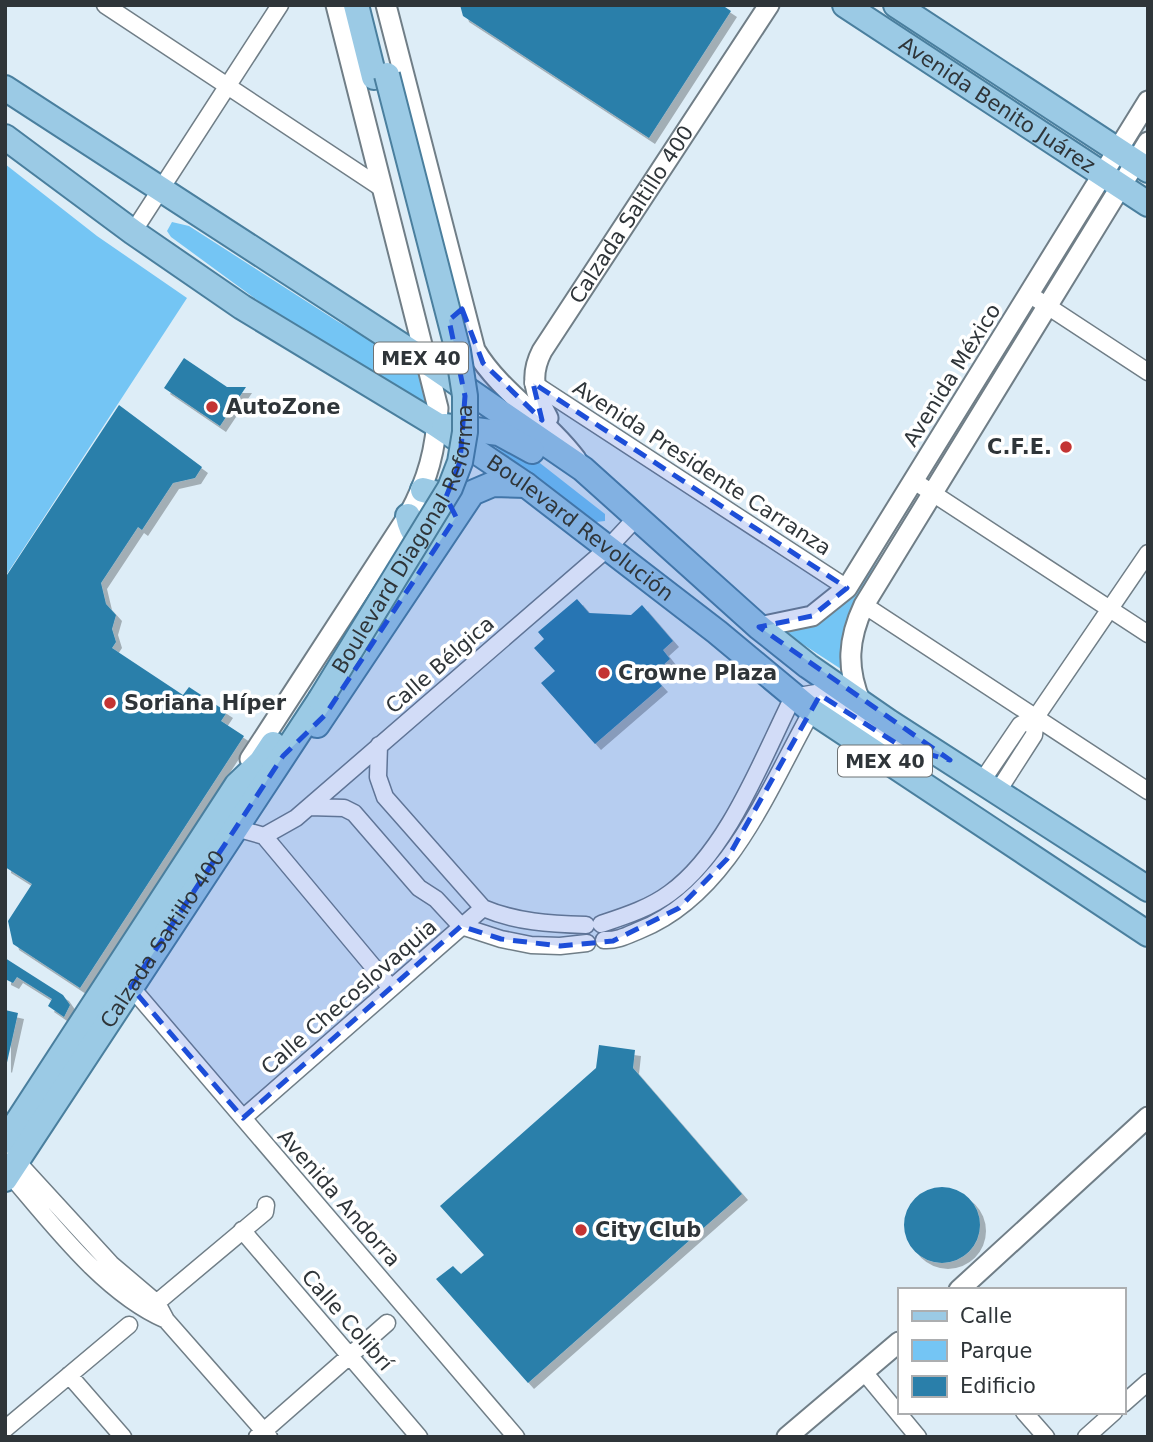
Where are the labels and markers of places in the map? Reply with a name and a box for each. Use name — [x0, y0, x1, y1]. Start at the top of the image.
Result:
place label: AutoZone — [226, 395, 341, 419]
marker: AutoZone — [204, 399, 220, 415]
place label: C.F.E. — [987, 435, 1052, 459]
marker: C.F.E. — [1058, 439, 1074, 455]
place label: Crowne Plaza — [618, 661, 777, 685]
marker: Crowne Plaza — [596, 665, 612, 681]
place label: Soriana Híper — [124, 691, 287, 715]
marker: Soriana Híper — [102, 695, 118, 711]
place label: City Club — [595, 1218, 701, 1242]
marker: City Club — [573, 1222, 589, 1238]

